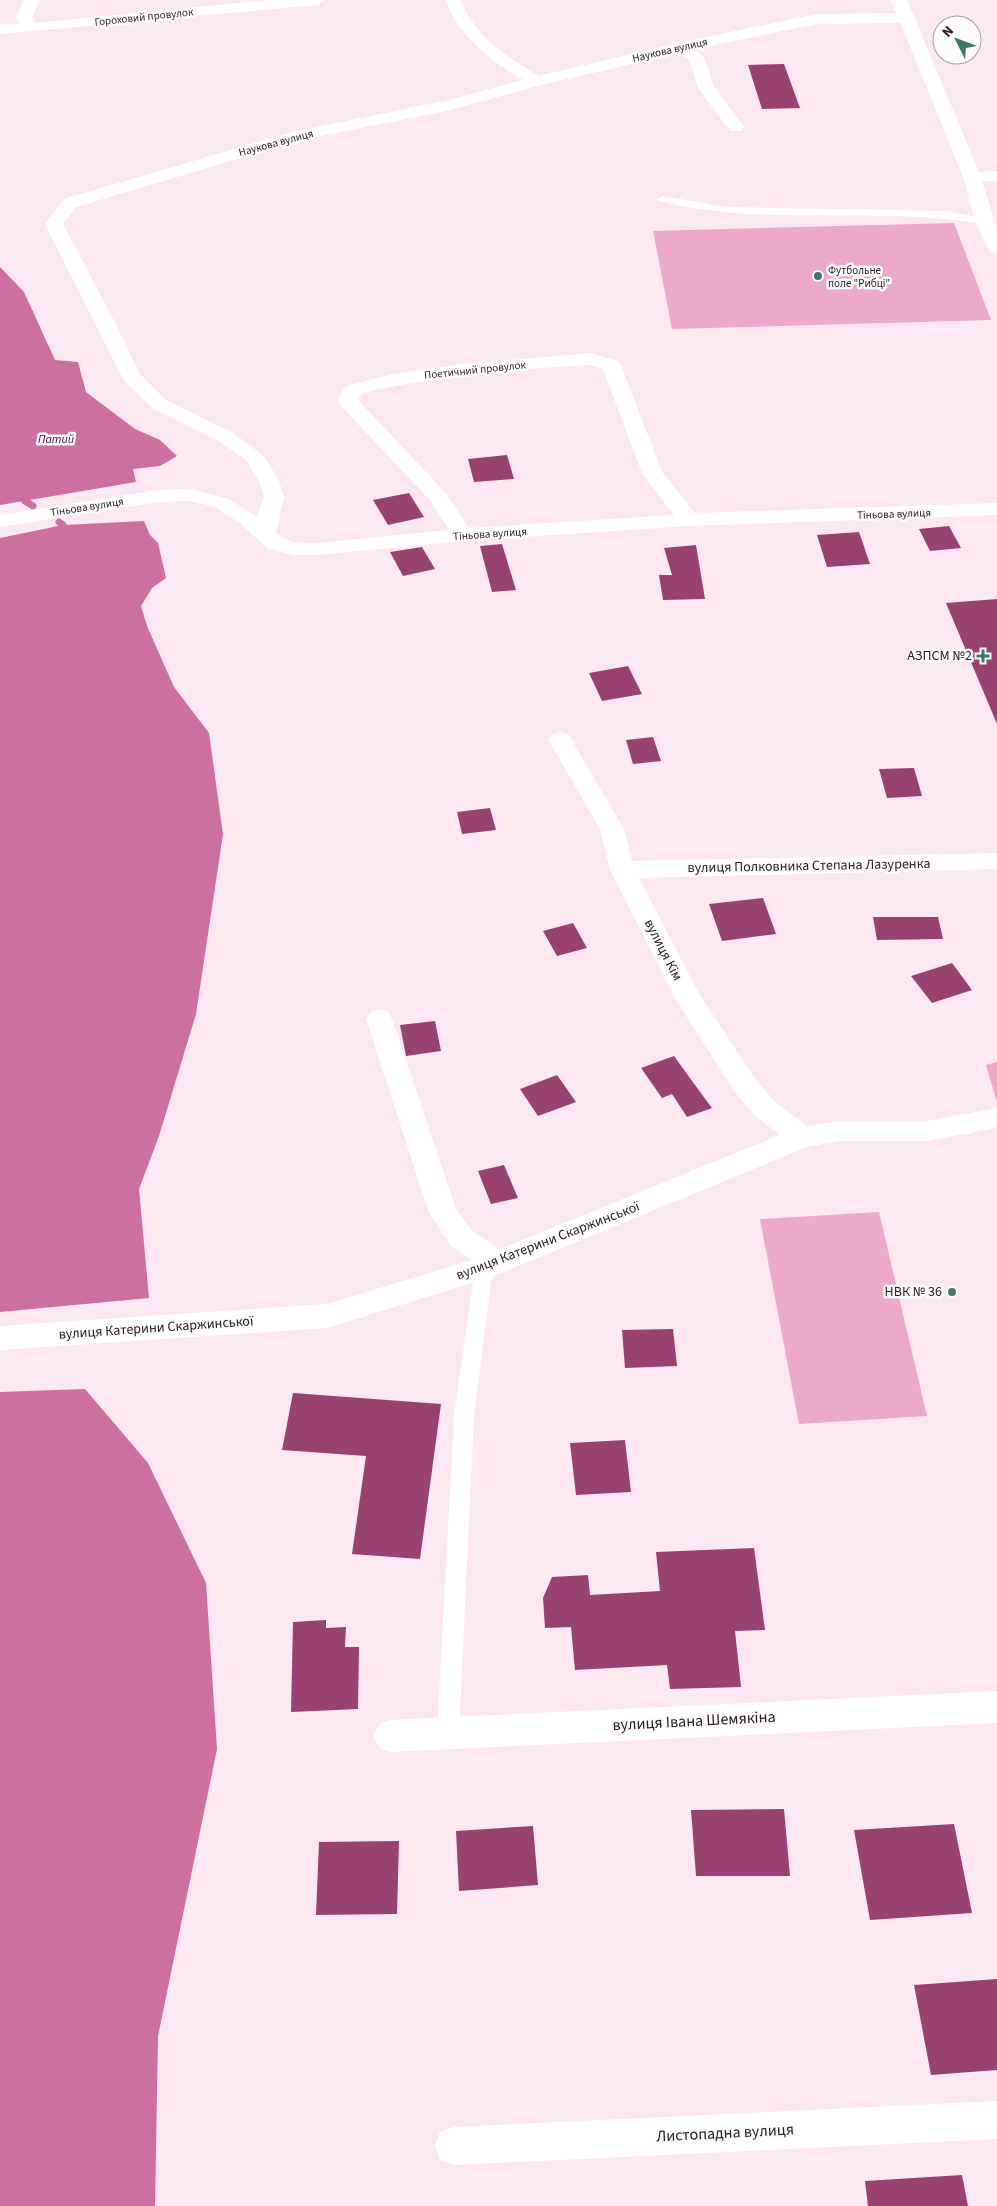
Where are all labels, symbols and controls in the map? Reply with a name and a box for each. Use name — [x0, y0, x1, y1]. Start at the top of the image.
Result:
street label: Гороховий провулок — [94, 4, 195, 30]
north arrow — [932, 15, 982, 65]
text: N — [938, 22, 959, 42]
street label: Наукова вулиця — [631, 34, 709, 66]
street label: Наукова вулиця — [237, 126, 315, 160]
place label: Футбольне поле "Рибці" — [828, 263, 890, 291]
marker: Футбольне поле "Рибці" — [812, 270, 824, 282]
street label: Поетичний провулок — [423, 357, 527, 383]
water label: Патий — [38, 431, 74, 448]
street label: Тіньова вулиця — [49, 494, 125, 520]
street label: Тіньова вулиця — [857, 505, 931, 523]
street label: Тіньова вулиця — [453, 524, 527, 544]
place label: АЗПСМ №2 — [907, 646, 972, 666]
marker: АЗПСМ №2 — [976, 649, 990, 663]
street label: вулиця Полковника Степана Лазуренка — [687, 854, 931, 878]
street label: вулиця Кім — [639, 916, 687, 984]
street label: вулиця Катерини Скаржинської — [453, 1197, 643, 1285]
place label: НВК № 36 — [885, 1282, 942, 1302]
marker: НВК № 36 — [946, 1286, 958, 1298]
street label: вулиця Катерини Скаржинської — [58, 1311, 255, 1345]
street label: вулиця Івана Шемякіна — [612, 1706, 776, 1736]
street label: Листопадна вулиця — [656, 2118, 794, 2148]

